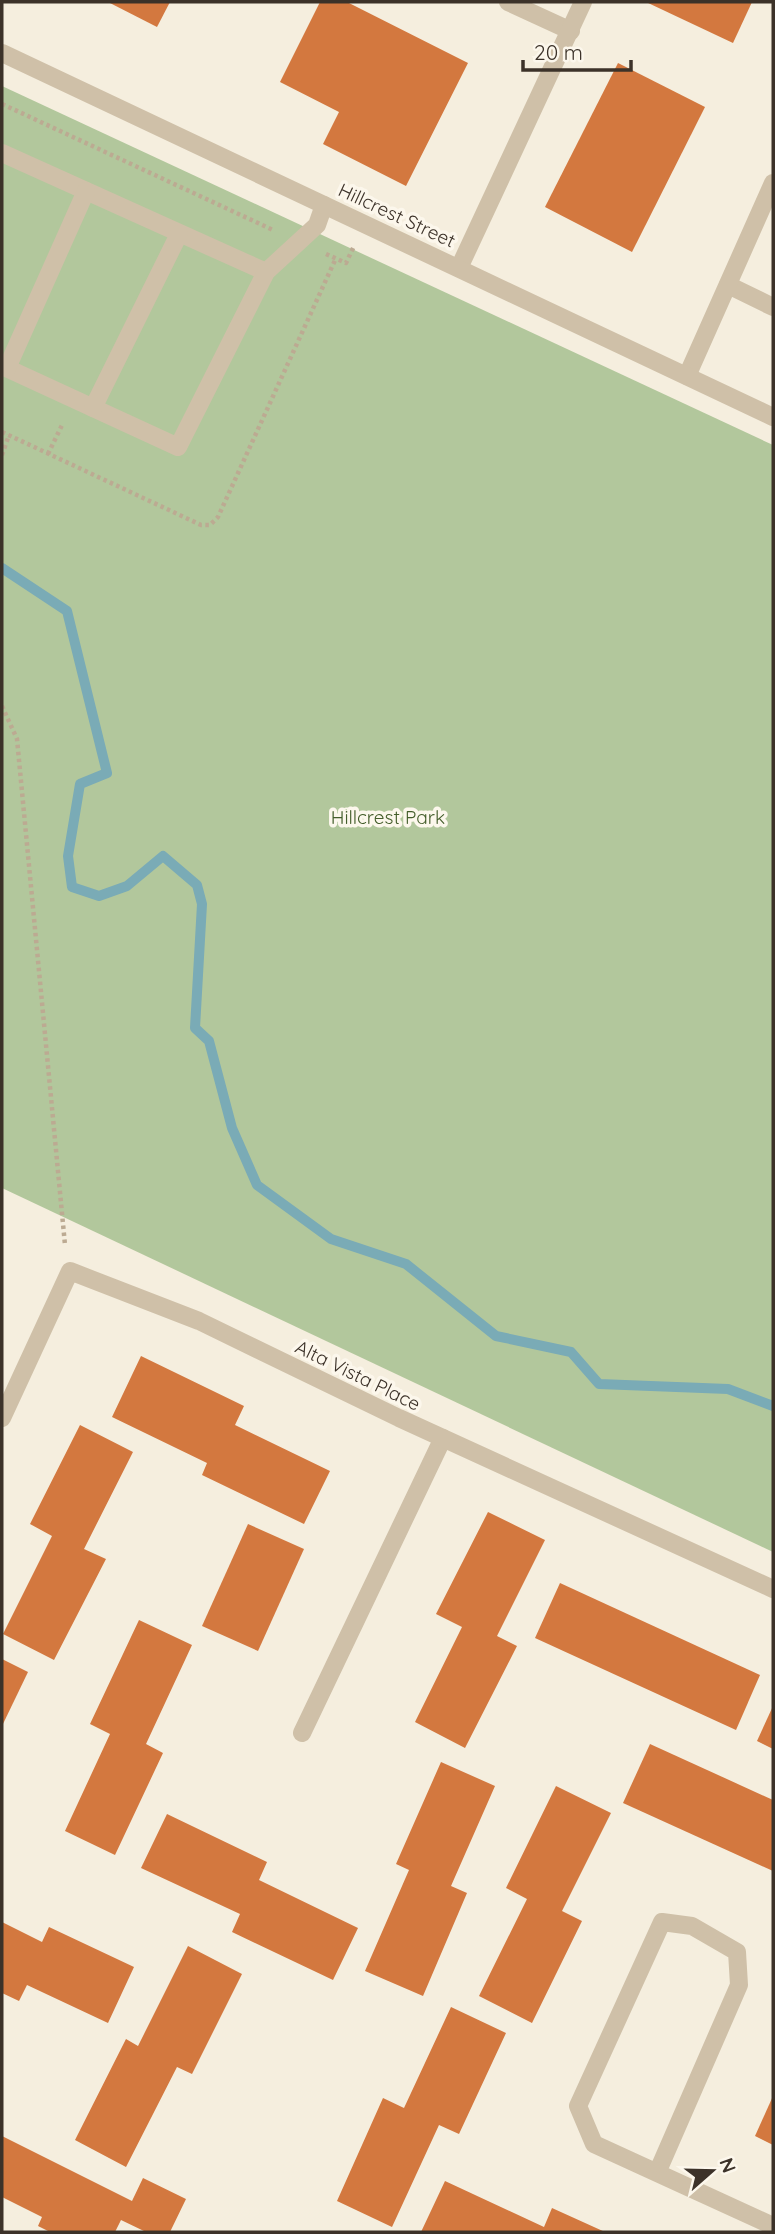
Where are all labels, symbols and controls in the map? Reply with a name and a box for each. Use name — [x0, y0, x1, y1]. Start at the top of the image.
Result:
scale bar — [523, 28, 632, 72]
text: 20 m — [534, 39, 583, 65]
street label: Hillcrest Street — [335, 177, 459, 253]
park label: Hillcrest Park — [331, 805, 445, 829]
street label: Alta Vista Place — [291, 1334, 425, 1416]
north arrow — [677, 2136, 747, 2206]
text: N — [714, 2155, 742, 2176]

